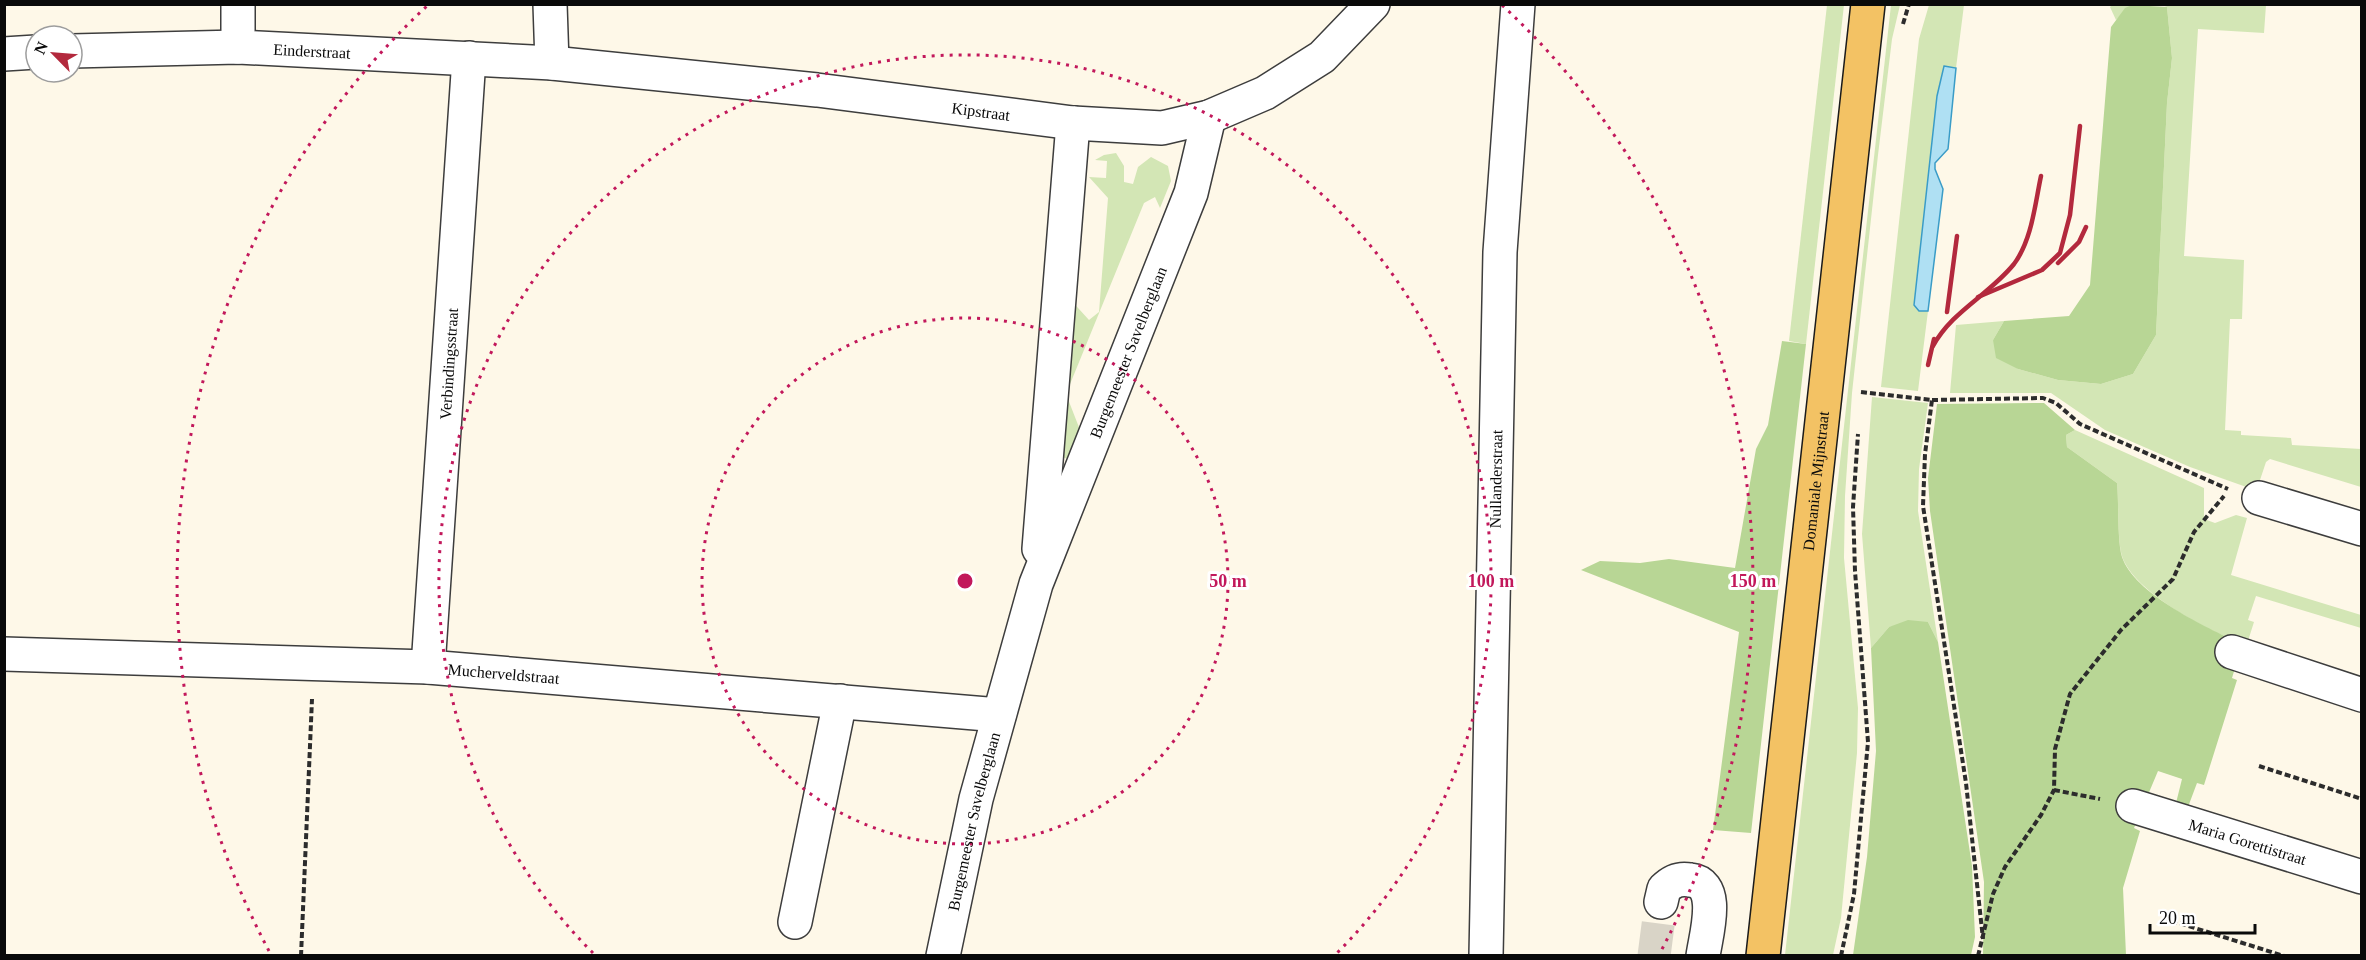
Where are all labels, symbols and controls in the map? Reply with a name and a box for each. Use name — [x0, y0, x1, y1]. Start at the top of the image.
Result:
north arrow — [24, 24, 84, 84]
text: N — [31, 39, 51, 57]
street label: Einderstraat — [273, 40, 351, 61]
street label: Kipstraat — [951, 99, 1012, 123]
street label: Burgemeester Savelberglaan — [1086, 264, 1170, 440]
street label: Verbindingsstraat — [436, 307, 461, 420]
street label: Domaniale Mijnstraat — [1799, 410, 1832, 551]
street label: Nullanderstraat — [1486, 429, 1505, 529]
centre of rings — [955, 571, 975, 591]
text: 50 m — [1209, 571, 1247, 591]
text: 100 m — [1468, 571, 1514, 591]
text: 150 m — [1730, 571, 1776, 591]
street label: Mucherveldstraat — [447, 660, 561, 687]
street label: Burgemeester Savelberglaan — [944, 730, 1003, 912]
street label: Maria Gorettistraat — [2187, 815, 2309, 868]
scale bar — [2150, 897, 2255, 935]
text: 20 m — [2159, 908, 2196, 928]

